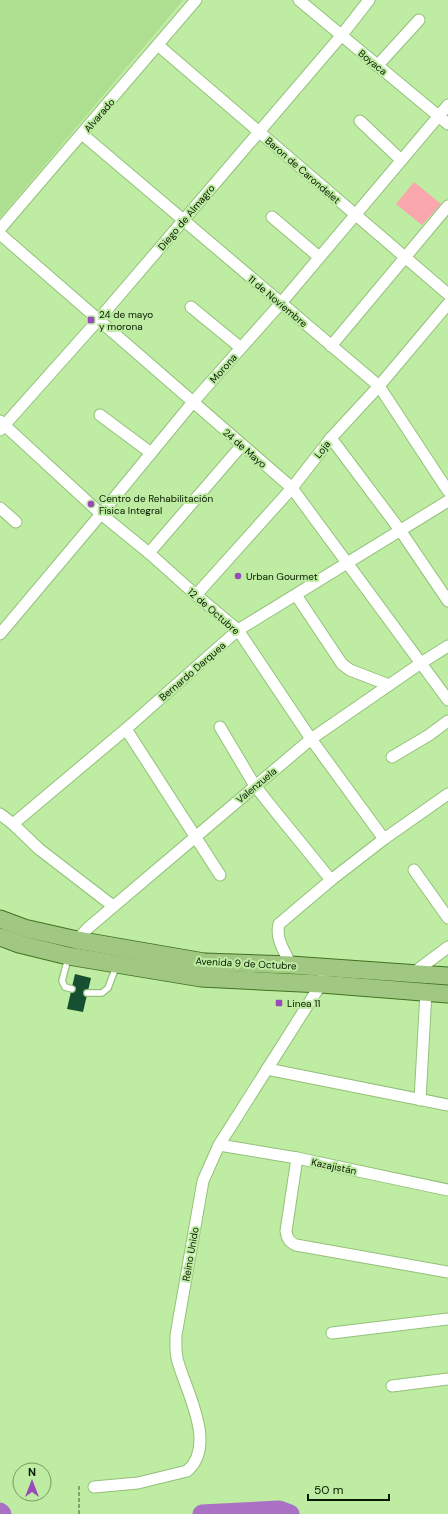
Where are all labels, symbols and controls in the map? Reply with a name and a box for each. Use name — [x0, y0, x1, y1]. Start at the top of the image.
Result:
street label: Boyaca — [356, 47, 390, 78]
street label: Alvarado — [81, 96, 118, 135]
street label: Baron de Carondelet — [262, 134, 343, 207]
street label: Diego de Almagro — [155, 182, 218, 253]
street label: 11 de Noviembre — [245, 273, 310, 330]
place label: 24 de mayo y morona — [99, 308, 153, 333]
marker: 24 de mayo y morona — [86, 315, 96, 325]
street label: Morona — [207, 351, 240, 386]
street label: 24 de Mayo — [220, 426, 269, 471]
street label: Loja — [311, 438, 333, 461]
place label: Centro de Rehabilitación Física Integral — [99, 492, 213, 517]
marker: Centro de Rehabilitación Física Integral — [86, 499, 96, 509]
place label: Urban Gourmet — [246, 570, 318, 583]
marker: Urban Gourmet — [233, 571, 243, 581]
street label: 12 de Octubre — [185, 585, 243, 638]
street label: Bernardo Darquea — [156, 639, 228, 704]
street label: Valenzuela — [233, 765, 279, 806]
street label: Avenida 9 de Octubre — [195, 954, 297, 973]
place label: Linea 11 — [287, 997, 320, 1010]
marker: Linea 11 — [274, 998, 284, 1008]
street label: Kazajistán — [310, 1155, 358, 1178]
street label: Reino Unido — [179, 1226, 202, 1282]
north arrow — [12, 1462, 52, 1502]
text: N — [28, 1465, 36, 1479]
scale bar — [308, 1476, 389, 1502]
text: 50 m — [314, 1482, 343, 1498]

